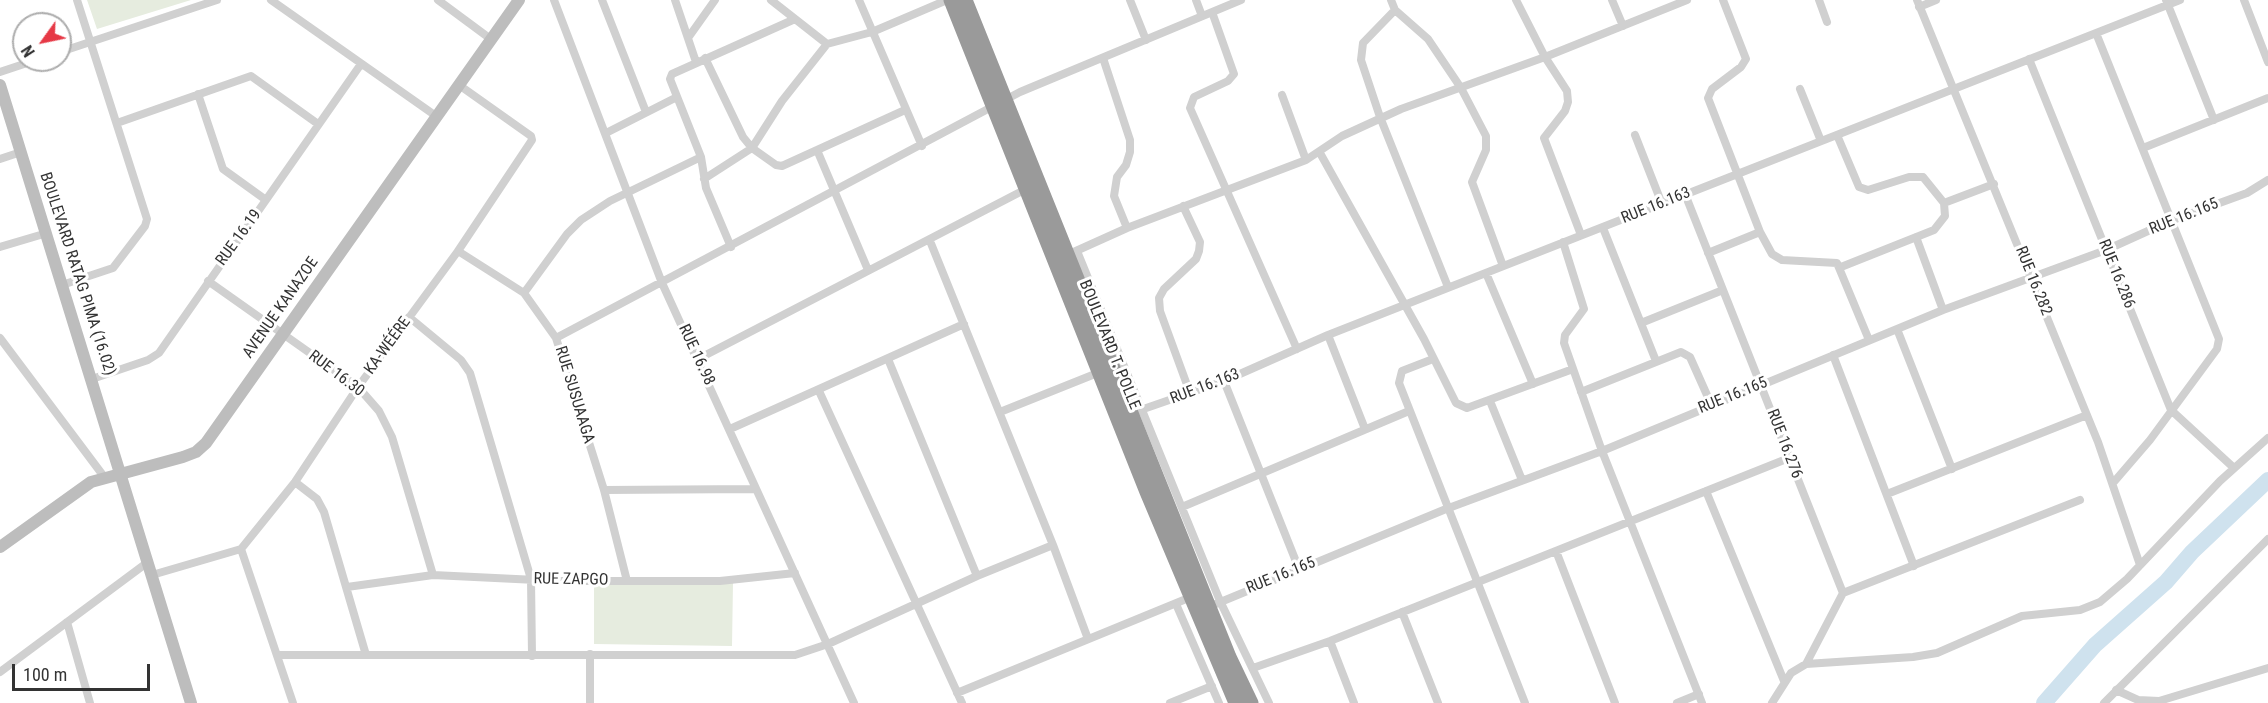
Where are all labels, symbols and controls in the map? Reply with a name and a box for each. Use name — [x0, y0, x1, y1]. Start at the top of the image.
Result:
north arrow — [12, 12, 72, 72]
text: N — [18, 42, 39, 60]
street label: BOULEVARD RATAG PIMA (16.02) — [35, 170, 119, 378]
street label: RUE 16.163 — [1619, 183, 1693, 229]
street label: RUE 16.165 — [2147, 194, 2221, 240]
street label: RUE 16.19 — [212, 206, 266, 270]
street label: RUE 16.286 — [2093, 237, 2139, 311]
street label: RUE 16.282 — [2010, 244, 2056, 318]
street label: AVENUE KANAZOE — [239, 254, 323, 362]
street label: BOULEVARD T. POLLE — [1074, 277, 1144, 413]
street label: KA-WÉÉRE — [361, 313, 415, 379]
street label: RUE 16.98 — [674, 322, 718, 388]
street label: RUE SUSUAAGA — [550, 344, 598, 446]
street label: RUE 16.30 — [304, 347, 368, 401]
street label: RUE 16.163 — [1168, 365, 1242, 409]
street label: RUE 16.165 — [1696, 373, 1770, 419]
street label: RUE 16.276 — [1762, 407, 1806, 481]
street label: RUE 16.165 — [1244, 553, 1318, 599]
street label: RUE ZAPGO — [533, 570, 609, 590]
scale bar — [15, 652, 153, 690]
text: 100 m — [23, 664, 67, 685]

